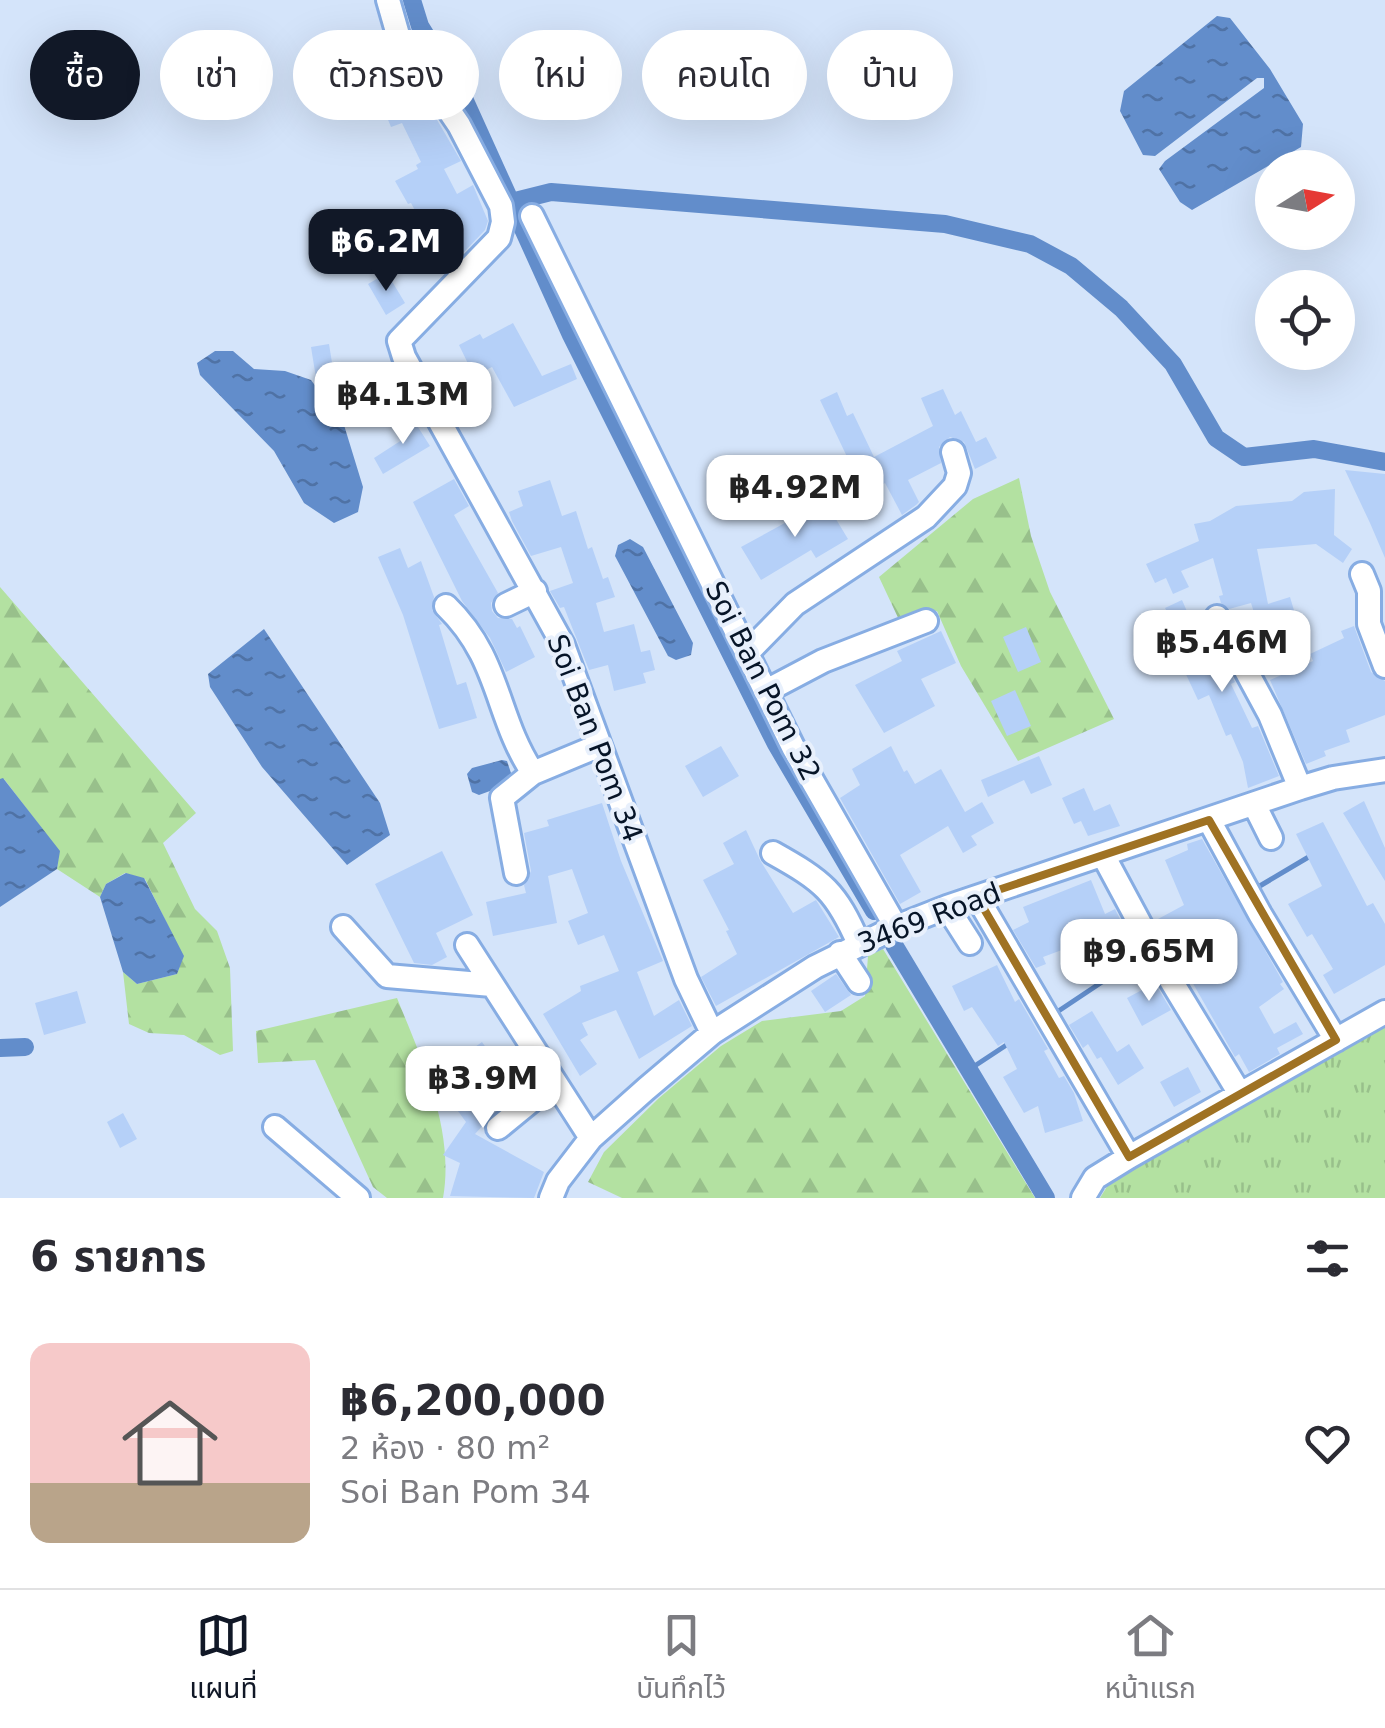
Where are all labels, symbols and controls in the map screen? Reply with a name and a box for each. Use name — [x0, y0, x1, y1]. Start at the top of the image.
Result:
chip: ซื้อ — [30, 30, 140, 120]
chip: เช่า — [160, 30, 273, 120]
chip: ตัวกรอง — [293, 30, 479, 120]
chip: ใหม่ — [499, 30, 622, 120]
chip: คอนโด — [642, 30, 807, 120]
chip: บ้าน — [827, 30, 953, 120]
north arrow — [1255, 150, 1355, 250]
map controls — [1255, 150, 1355, 370]
pin: ฿6.2M — [316, 209, 456, 294]
text: ฿6.2M — [331, 222, 441, 260]
button: locate — [1255, 270, 1355, 370]
pin: ฿4.13M — [322, 362, 484, 447]
text: ฿4.13M — [336, 375, 470, 413]
pin: ฿4.92M — [714, 455, 876, 540]
text: ฿4.92M — [728, 468, 862, 506]
street label: Soi Ban Pom 32 — [698, 576, 828, 786]
pin: ฿5.46M — [1141, 610, 1303, 695]
text: ฿5.46M — [1155, 623, 1289, 661]
street label: Soi Ban Pom 34 — [540, 630, 650, 846]
street label: 3469 Road — [853, 876, 1005, 960]
pin: ฿9.65M — [1068, 919, 1230, 1004]
text: ฿9.65M — [1082, 932, 1216, 970]
pin: ฿3.9M — [413, 1046, 553, 1131]
text: ฿3.9M — [428, 1059, 538, 1097]
icon: filters — [1300, 1231, 1355, 1286]
text: 6 รายการ — [30, 1232, 206, 1281]
text: ฿6,200,000 — [340, 1376, 606, 1425]
icon: home — [110, 1383, 230, 1503]
icon: heart — [1300, 1416, 1355, 1471]
text: 2 ห้อง · 80 m² — [340, 1429, 550, 1467]
text: Soi Ban Pom 34 — [340, 1473, 591, 1511]
tab: แผนที่ — [189, 1608, 258, 1711]
tab: บันทึกไว้ — [636, 1608, 726, 1711]
tab: หน้าแรก — [1105, 1608, 1196, 1711]

